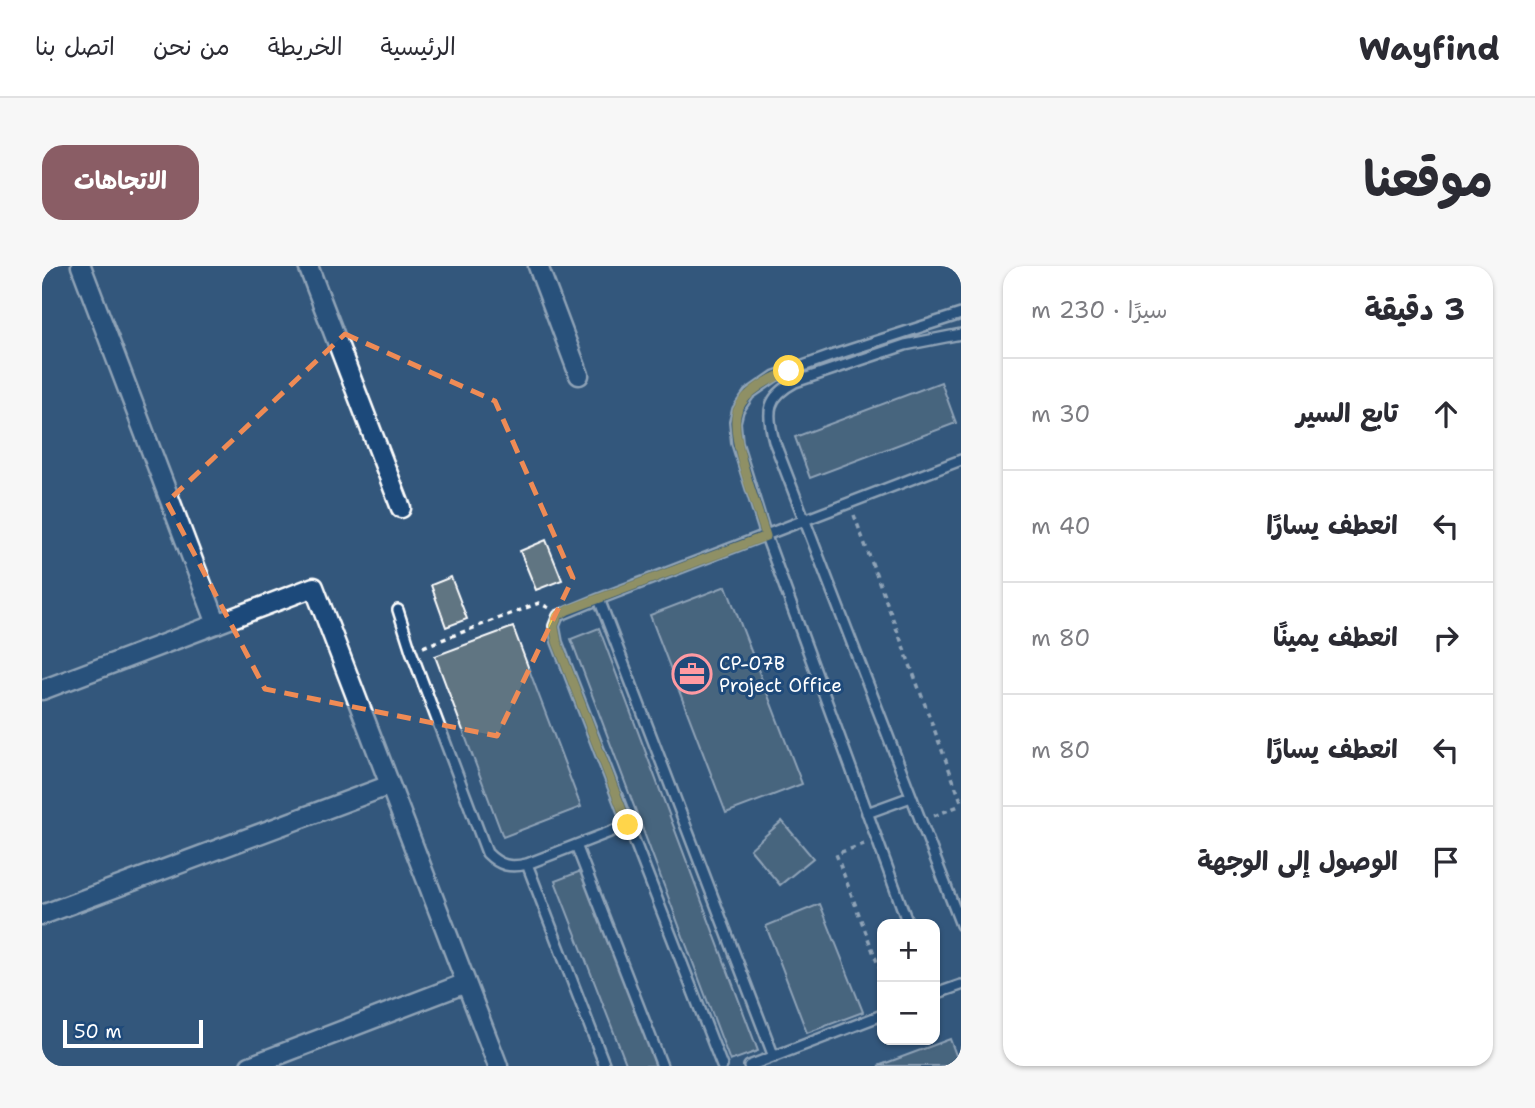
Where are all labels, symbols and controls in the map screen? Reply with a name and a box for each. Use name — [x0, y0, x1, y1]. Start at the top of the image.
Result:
text: Wayfind — [1359, 26, 1500, 71]
text: اتصل بنا — [35, 31, 115, 63]
text: من نحن — [153, 31, 230, 63]
text: الخريطة — [268, 31, 343, 63]
text: الرئيسية — [381, 31, 456, 63]
button: الاتجاهات — [42, 145, 199, 220]
text: موقعنا — [1363, 146, 1493, 212]
text: 3 دقيقة — [1364, 289, 1465, 330]
text: سيرًا · 230 m — [1031, 295, 1168, 325]
route start — [773, 355, 804, 386]
text: تابع السير — [1296, 395, 1398, 430]
icon: ahead — [1427, 395, 1465, 433]
text: 30 m — [1031, 399, 1090, 429]
text: انعطف يسارًا — [1266, 507, 1398, 542]
icon: left — [1427, 507, 1465, 545]
text: 40 m — [1031, 511, 1091, 541]
text: انعطف يمينًا — [1273, 619, 1398, 654]
icon: right — [1427, 619, 1465, 657]
text: 80 m — [1031, 623, 1090, 653]
place label: CP-07B Project Office — [719, 651, 842, 698]
office icon: CP-07B Project Office — [671, 653, 713, 695]
text: انعطف يسارًا — [1266, 731, 1398, 766]
icon: left — [1427, 731, 1465, 769]
text: 80 m — [1031, 735, 1090, 765]
route end — [612, 809, 643, 840]
text: الوصول إلى الوجهة — [1197, 843, 1398, 878]
icon: arrive — [1427, 843, 1465, 881]
map controls — [877, 919, 940, 1045]
button: + — [877, 919, 940, 982]
button: − — [877, 982, 940, 1045]
scale bar — [63, 1017, 203, 1049]
text: 50 m — [74, 1019, 122, 1044]

